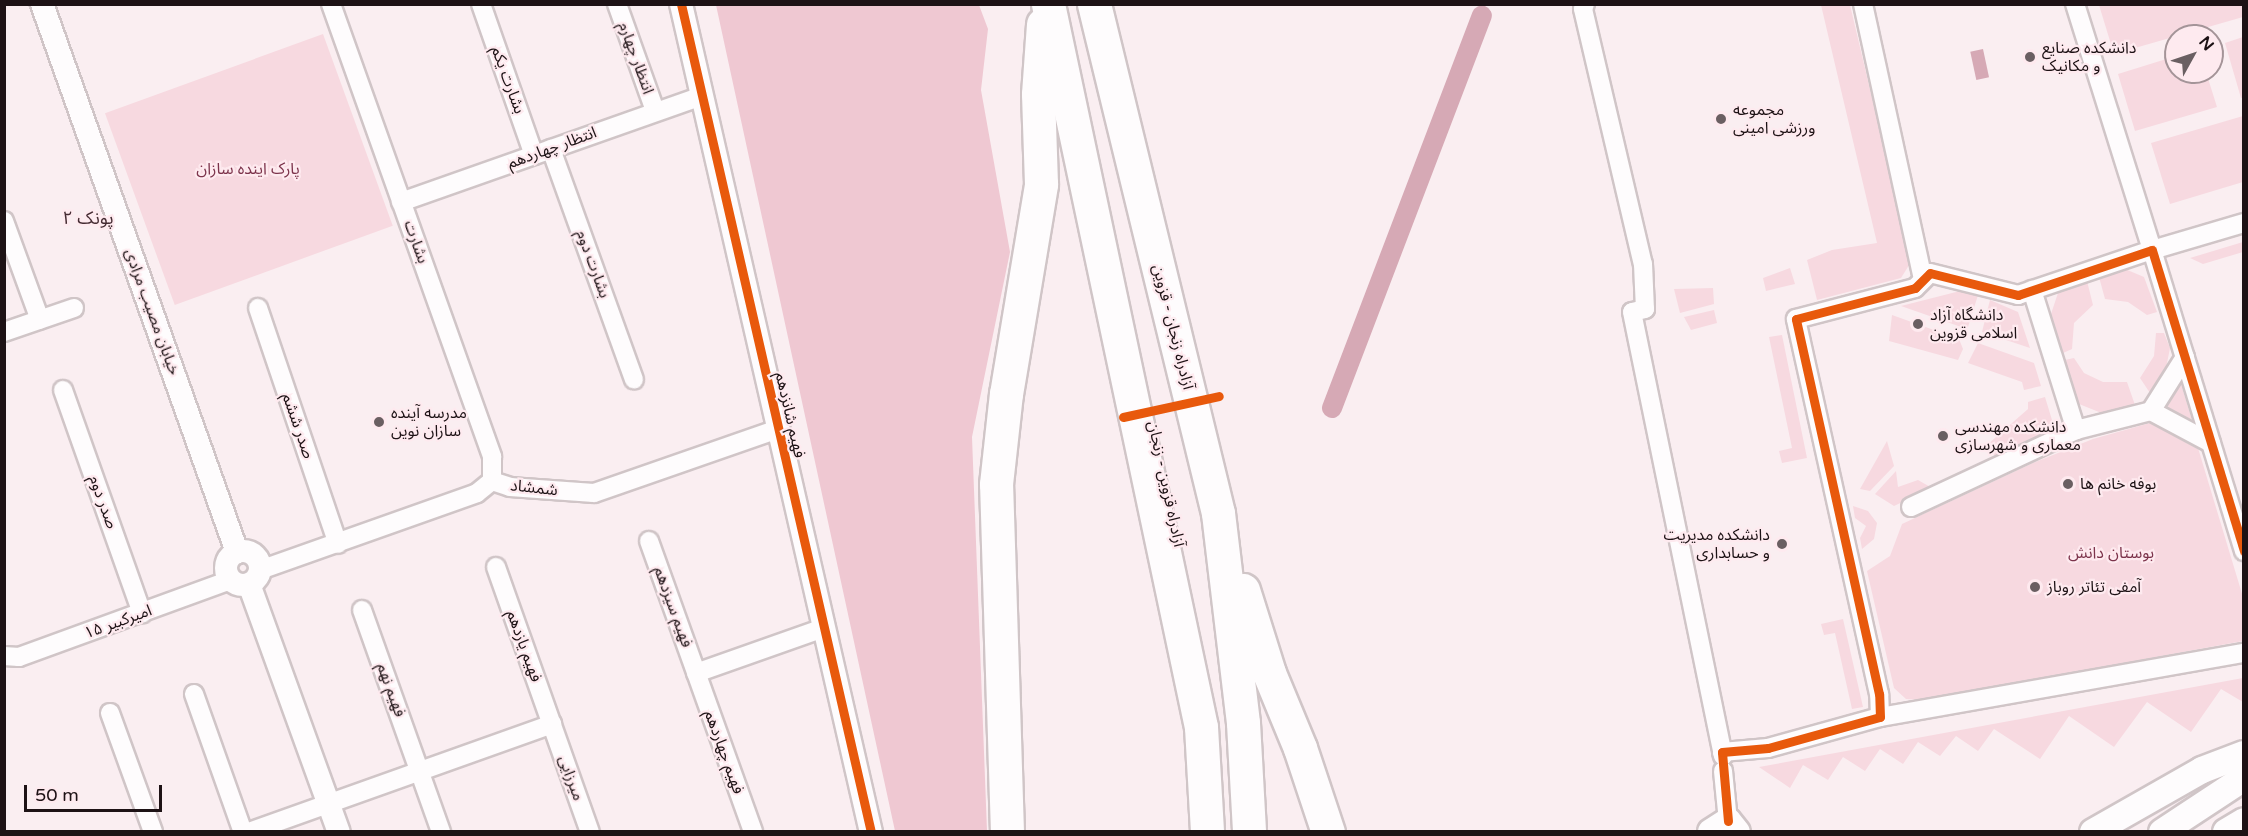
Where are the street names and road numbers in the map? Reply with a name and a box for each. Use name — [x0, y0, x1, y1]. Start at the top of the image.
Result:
street label: انتظار چهارم — [614, 19, 658, 97]
street label: بشارت یکم — [487, 44, 529, 116]
street label: انتظار چهاردهم — [505, 123, 599, 173]
street label: بشارت — [399, 218, 433, 266]
street label: بشارت دوم — [572, 227, 614, 301]
street label: خیابان مصیب مرادی — [120, 246, 184, 378]
street label: آزادراه زنجان - قزوین — [1148, 263, 1198, 391]
street label: فهیم شانزدهم — [771, 370, 809, 460]
street label: صدر ششم — [278, 391, 318, 461]
street label: آزادراه قزوین - زنجان — [1143, 419, 1189, 549]
street label: صدر دوم — [84, 473, 122, 531]
street label: شمشاد — [509, 476, 559, 500]
street label: فهیم سیزدهم — [650, 564, 696, 650]
street label: امیرکبیر ۱۵ — [81, 601, 155, 643]
street label: فهیم یازدهم — [502, 607, 546, 685]
street label: فهیم نهم — [372, 661, 410, 719]
street label: فهیم چهاردهم — [700, 707, 748, 797]
street label: میرزایی — [554, 753, 588, 803]

